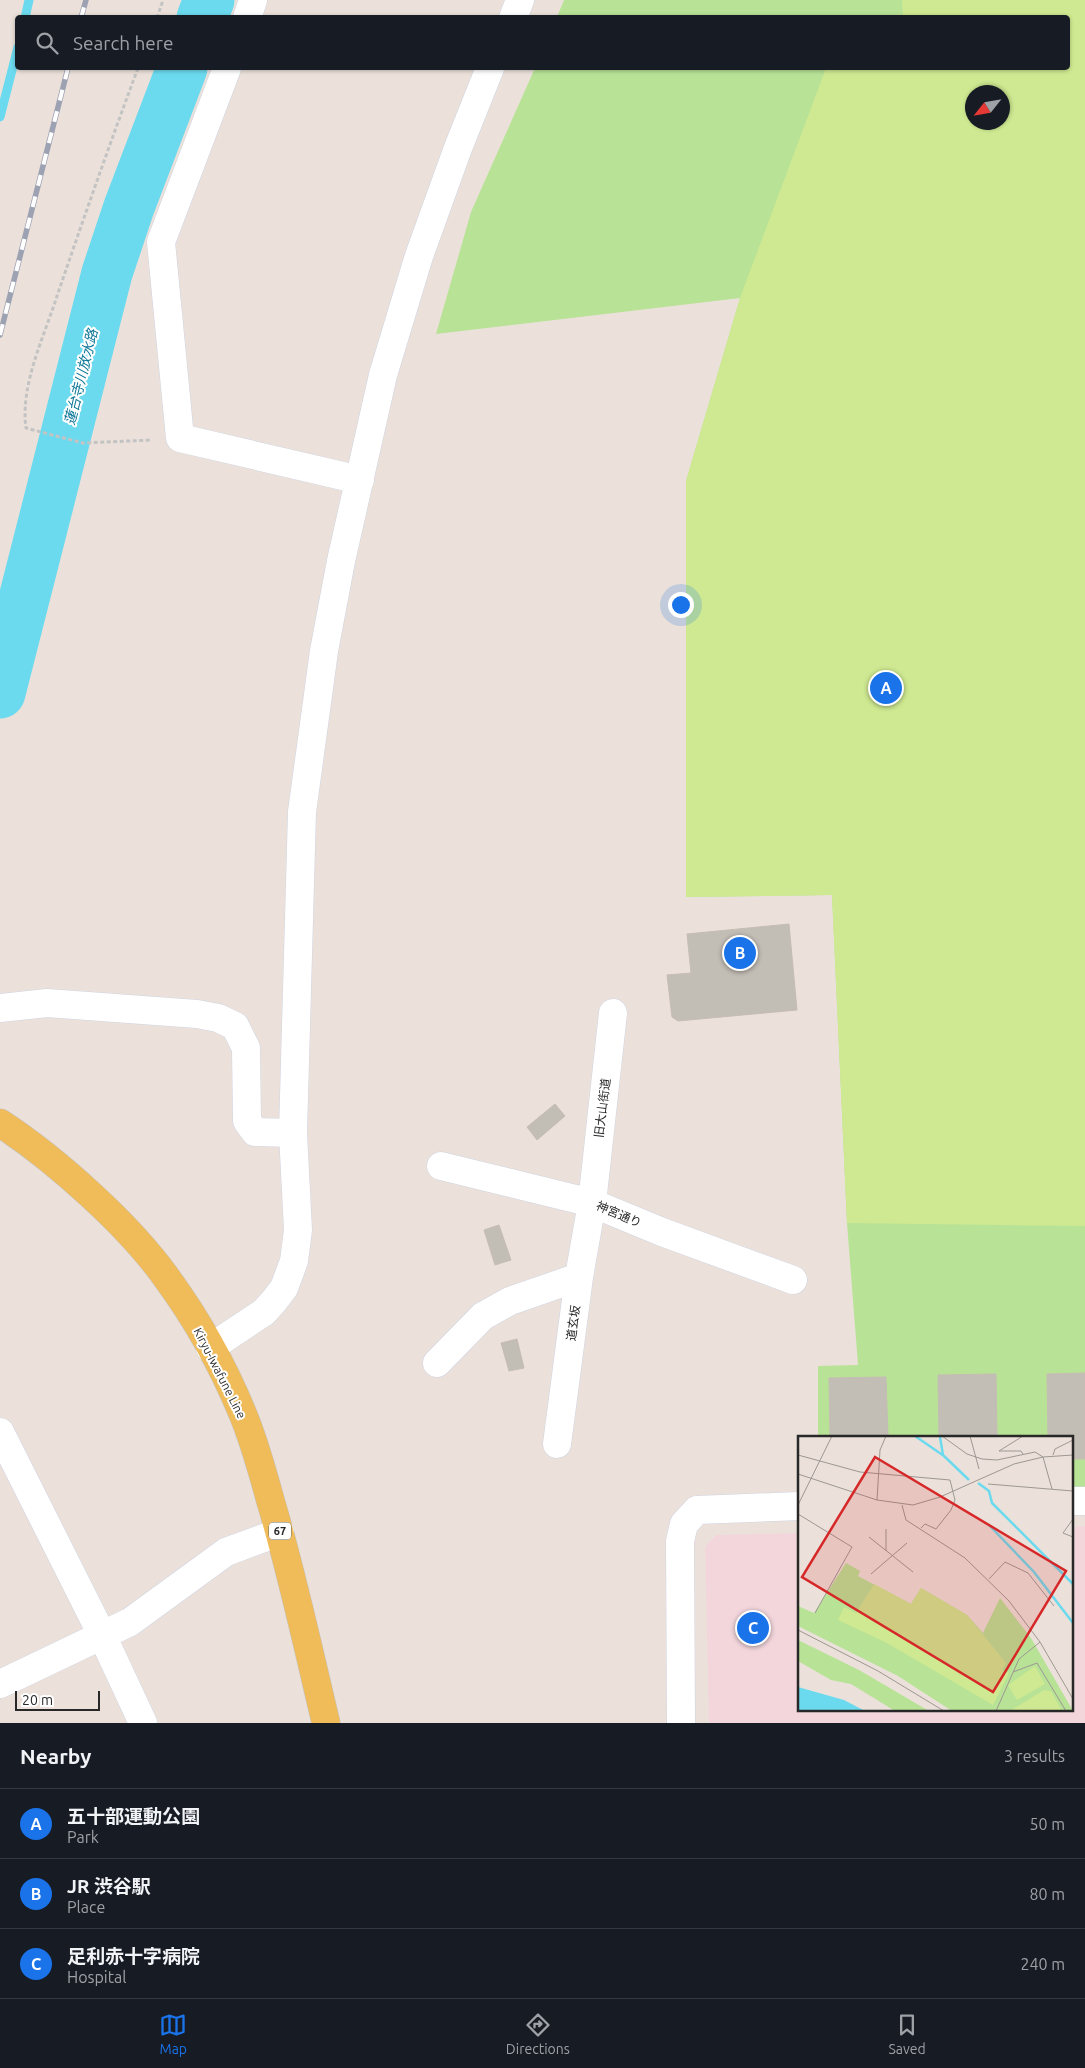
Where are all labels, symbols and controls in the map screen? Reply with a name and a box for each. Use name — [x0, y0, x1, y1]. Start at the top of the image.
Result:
search box — [15, 15, 1070, 70]
icon: search — [33, 29, 61, 57]
text: Search here — [73, 32, 173, 54]
north arrow — [965, 85, 1010, 130]
water label: 蓮台寺川放水路 — [61, 327, 101, 426]
your location — [668, 592, 694, 618]
pin: A — [870, 669, 902, 707]
pin: B — [724, 934, 756, 972]
street label: 旧大山街道 — [592, 1077, 612, 1139]
street label: 神宮通り — [594, 1199, 644, 1229]
street label: 道玄坂 — [564, 1304, 582, 1342]
street label: Kiryu-Iwafune Line — [191, 1325, 249, 1421]
inset map — [798, 1436, 1072, 1710]
road number: 67 — [269, 1522, 291, 1540]
pin: C — [737, 1609, 769, 1647]
scale bar — [15, 1688, 100, 1711]
text: 20 m — [22, 1692, 53, 1708]
text: Nearby — [20, 1744, 91, 1768]
text: 3 results — [1004, 1747, 1065, 1765]
text: 五十部運動公園 — [67, 1805, 200, 1827]
text: A — [30, 1815, 42, 1833]
text: 50 m — [1029, 1815, 1065, 1833]
text: Park — [67, 1828, 99, 1846]
text: JR 渋谷駅 — [67, 1875, 151, 1897]
text: B — [31, 1885, 41, 1903]
text: 80 m — [1029, 1885, 1065, 1903]
text: Place — [67, 1898, 105, 1916]
text: 足利赤十字病院 — [67, 1945, 200, 1967]
text: C — [31, 1955, 41, 1973]
text: 240 m — [1020, 1955, 1065, 1973]
text: Hospital — [67, 1968, 126, 1986]
tab: Map — [159, 2011, 187, 2057]
tab: Directions — [506, 2011, 570, 2057]
tab: Saved — [888, 2011, 926, 2057]

